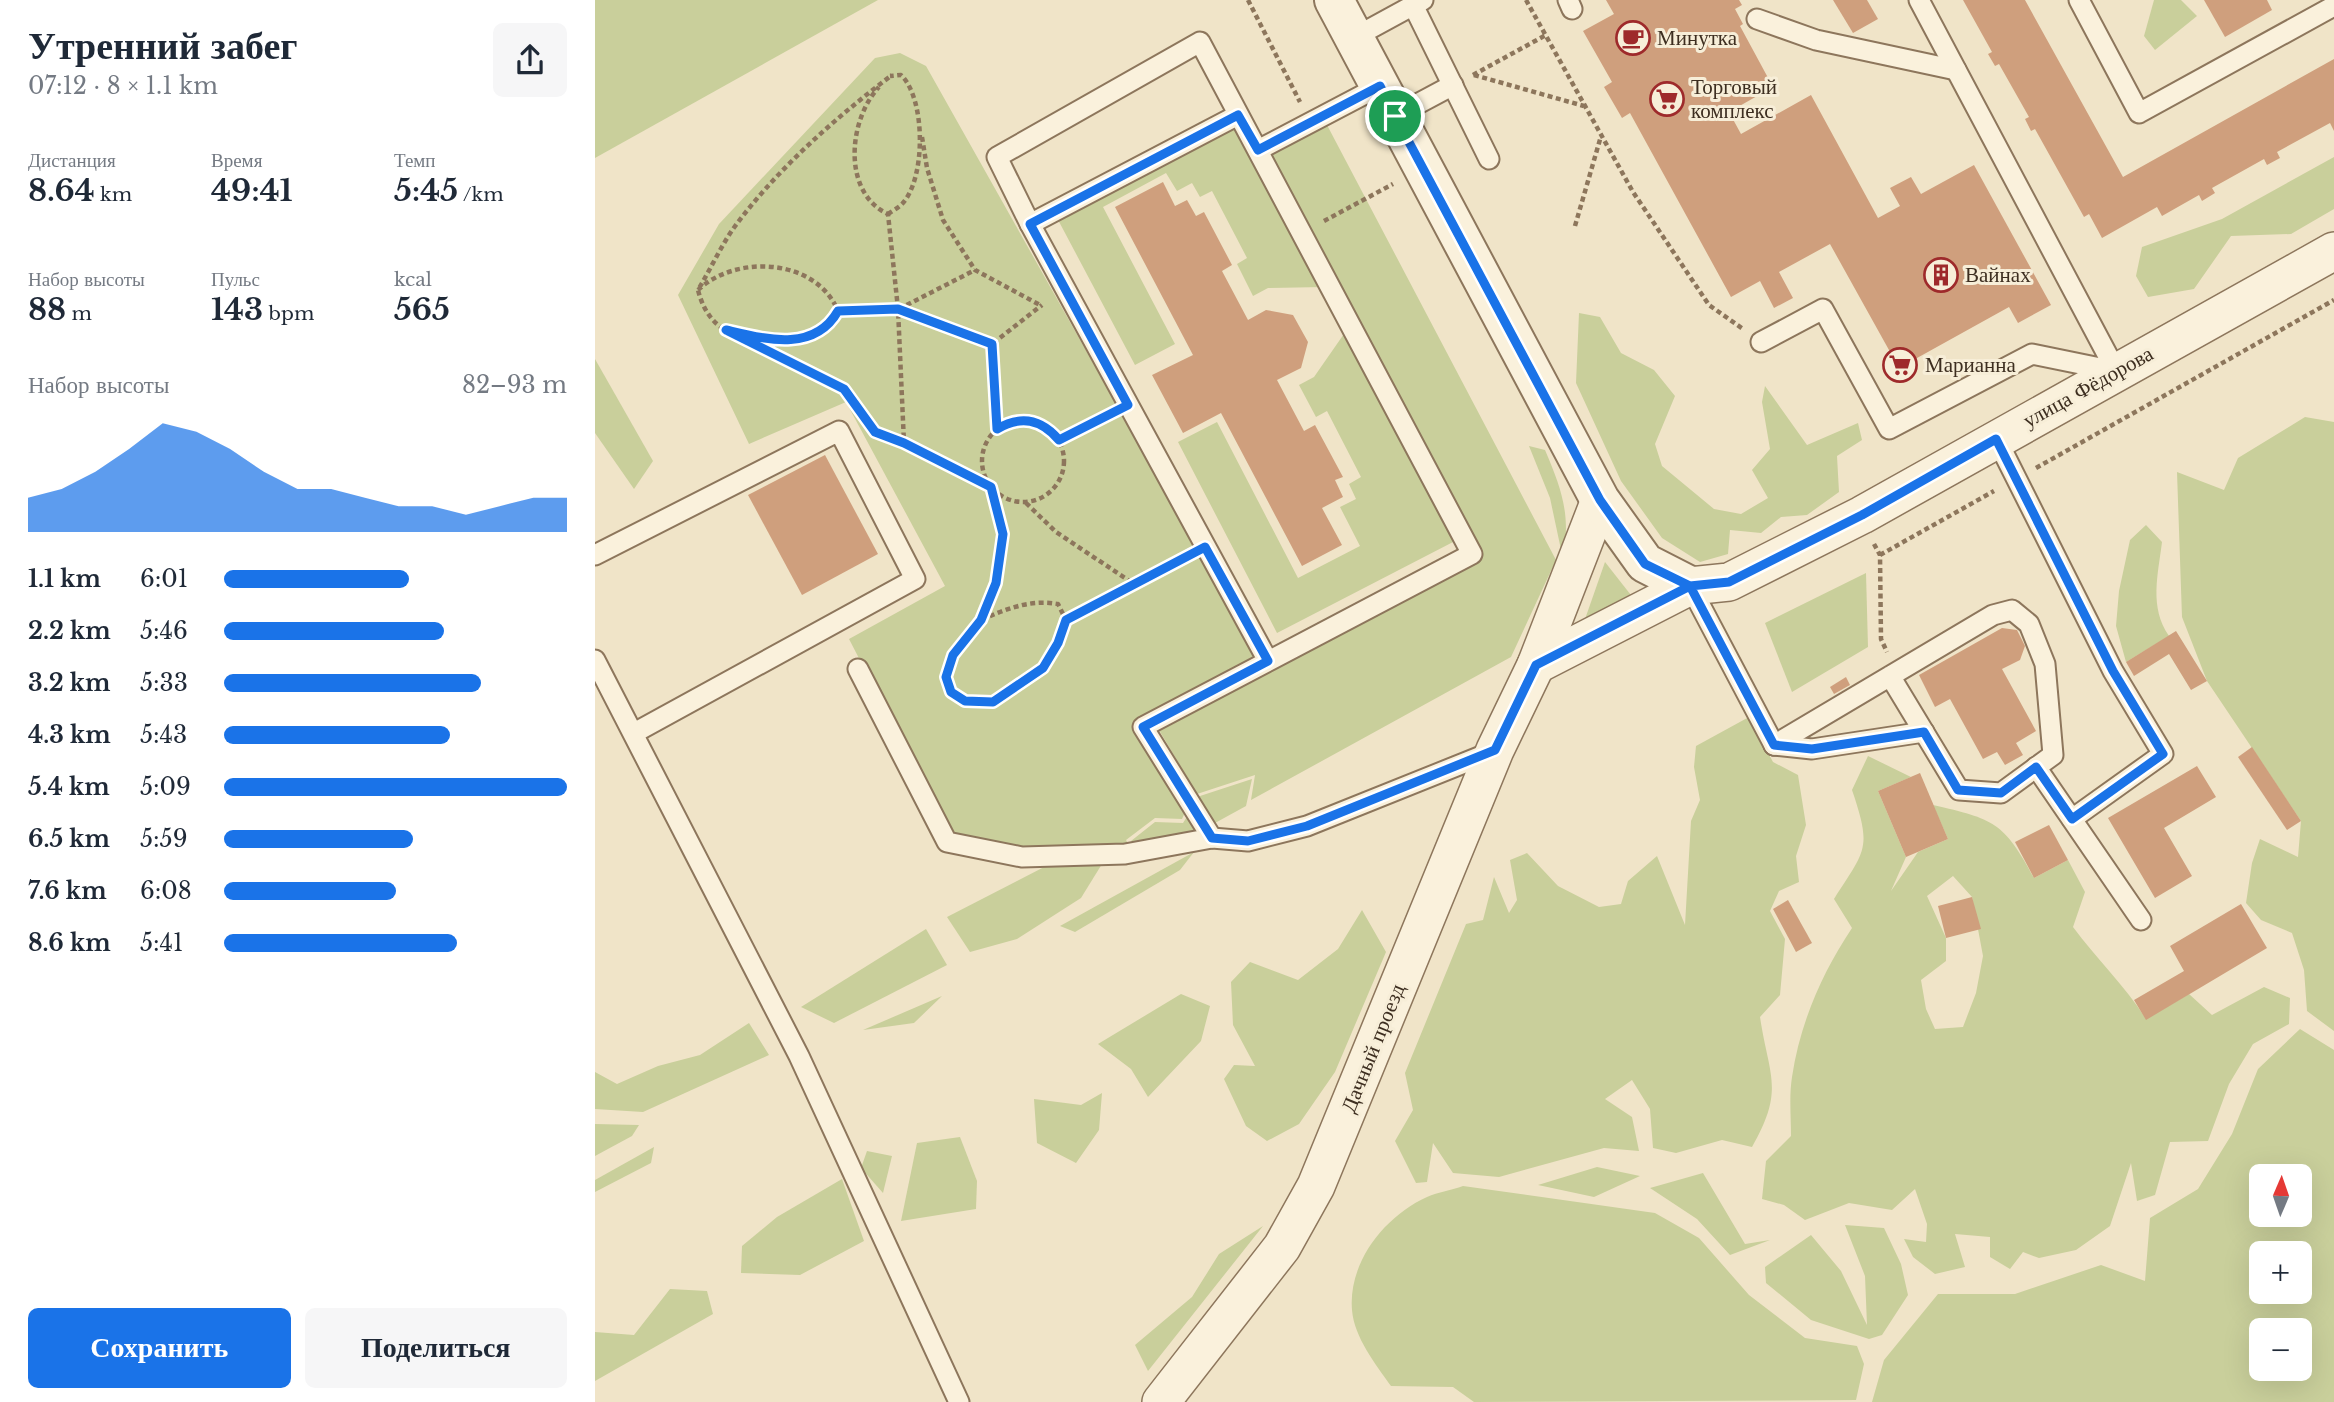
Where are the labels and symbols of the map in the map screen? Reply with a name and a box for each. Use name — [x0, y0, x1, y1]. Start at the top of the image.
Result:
cafe icon: Минутка — [1614, 19, 1652, 57]
place label: Минутка — [1657, 25, 1738, 51]
place label: Торговый комплекс — [1691, 74, 1777, 124]
supermarket icon: Торговый комплекс — [1648, 80, 1686, 118]
pin — [1365, 86, 1425, 146]
building icon: Вайнах — [1922, 256, 1960, 294]
place label: Вайнах — [1965, 262, 2031, 288]
street label: улица Фёдорова — [2018, 340, 2158, 434]
supermarket icon: Марианна — [1881, 346, 1919, 384]
place label: Марианна — [1925, 352, 2017, 378]
street label: Дачный проезд — [1335, 979, 1411, 1116]
north arrow — [2249, 1164, 2312, 1227]

